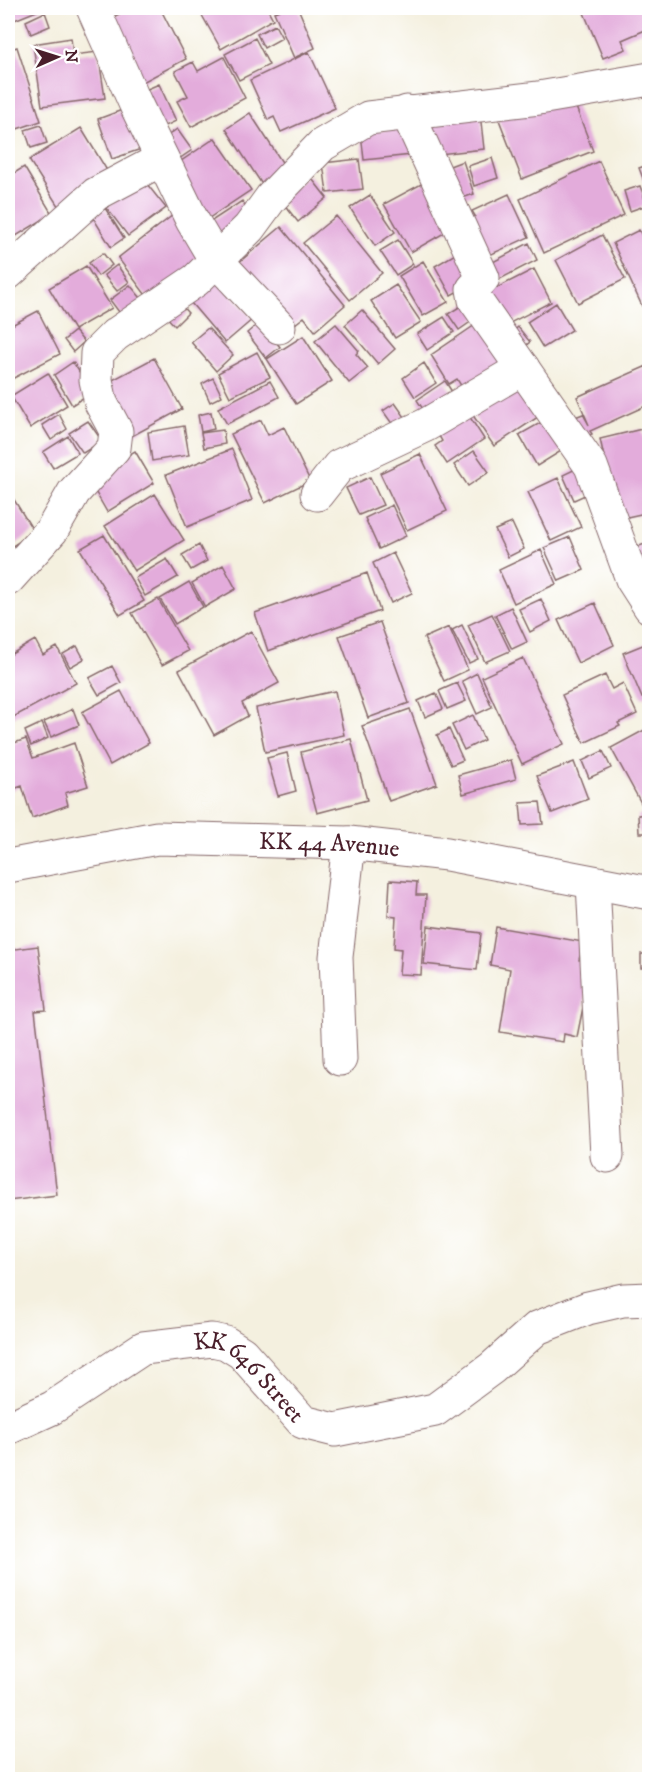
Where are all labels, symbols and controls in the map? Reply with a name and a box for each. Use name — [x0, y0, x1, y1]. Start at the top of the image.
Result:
north arrow — [27, 27, 87, 87]
text: N — [61, 49, 81, 63]
street label: KK 44 Avenue — [258, 827, 401, 865]
street label: KK 646 Street — [192, 1326, 311, 1430]

